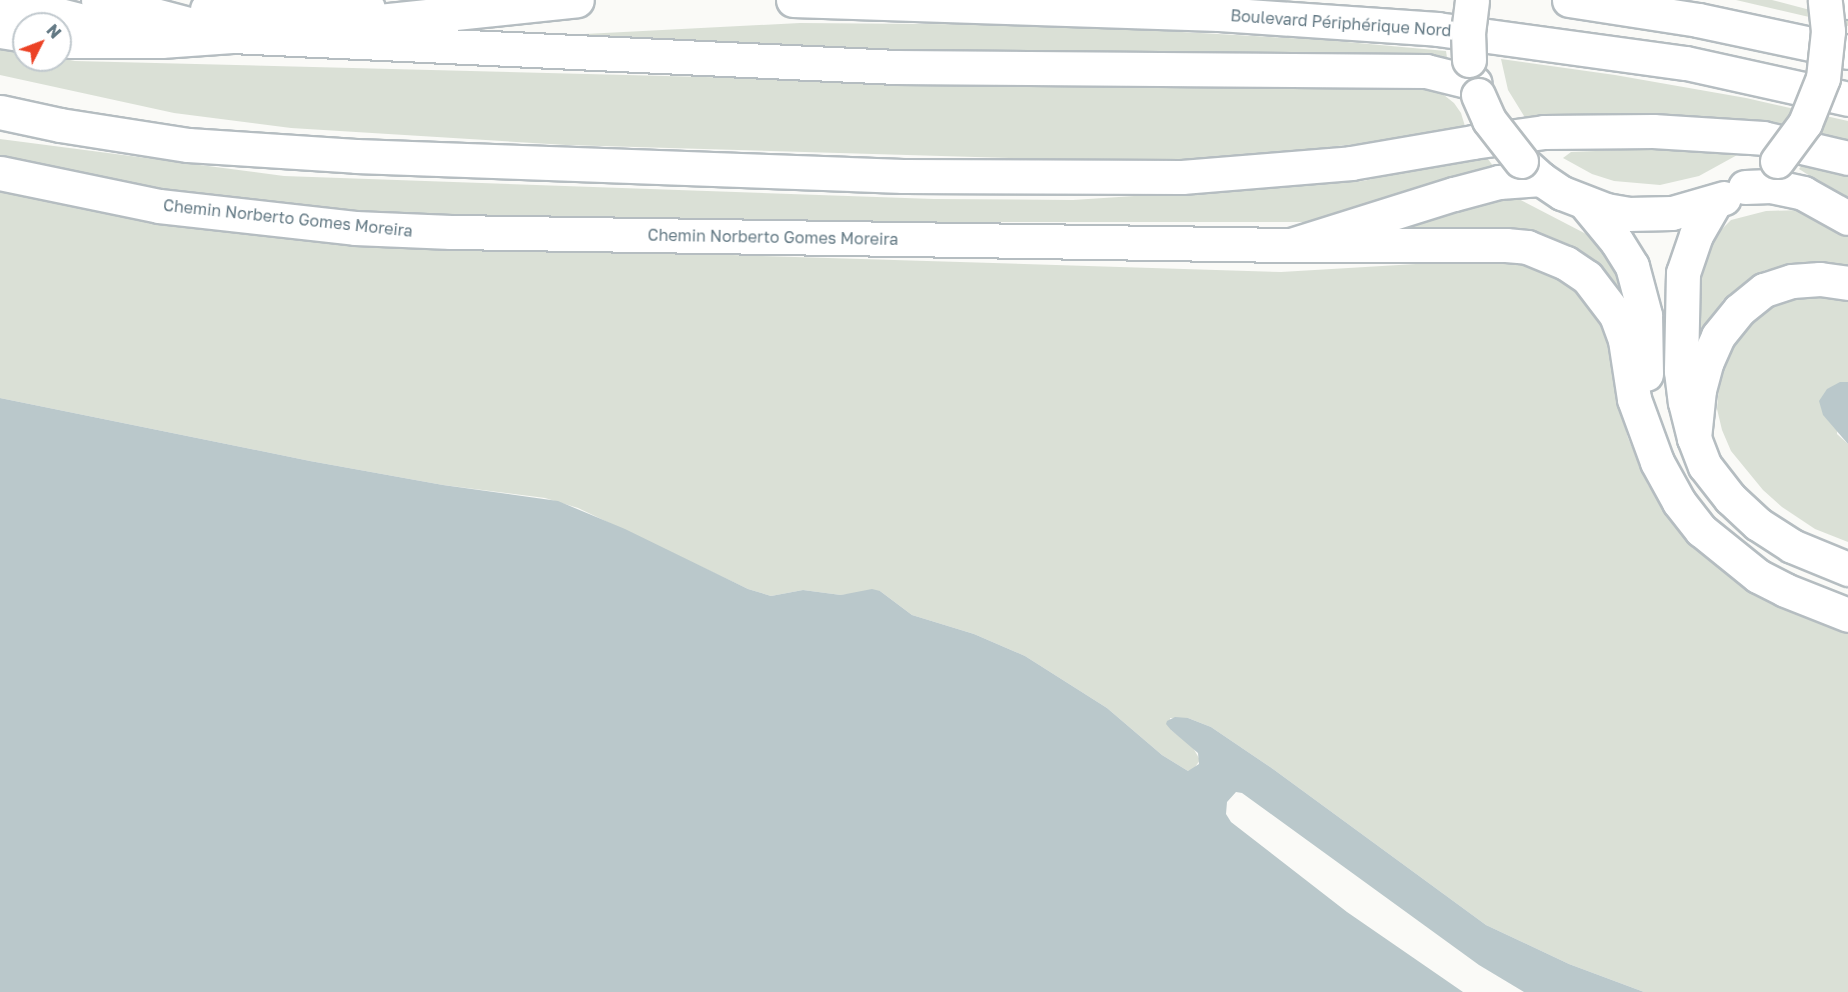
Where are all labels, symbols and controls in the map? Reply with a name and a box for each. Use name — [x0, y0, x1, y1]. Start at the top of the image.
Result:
street label: Boulevard Périphérique Nord — [1230, 6, 1452, 40]
north arrow — [12, 12, 72, 72]
text: N — [42, 20, 65, 43]
street label: Chemin Norberto Gomes Moreira — [162, 195, 414, 241]
street label: Chemin Norberto Gomes Moreira — [647, 225, 899, 249]

